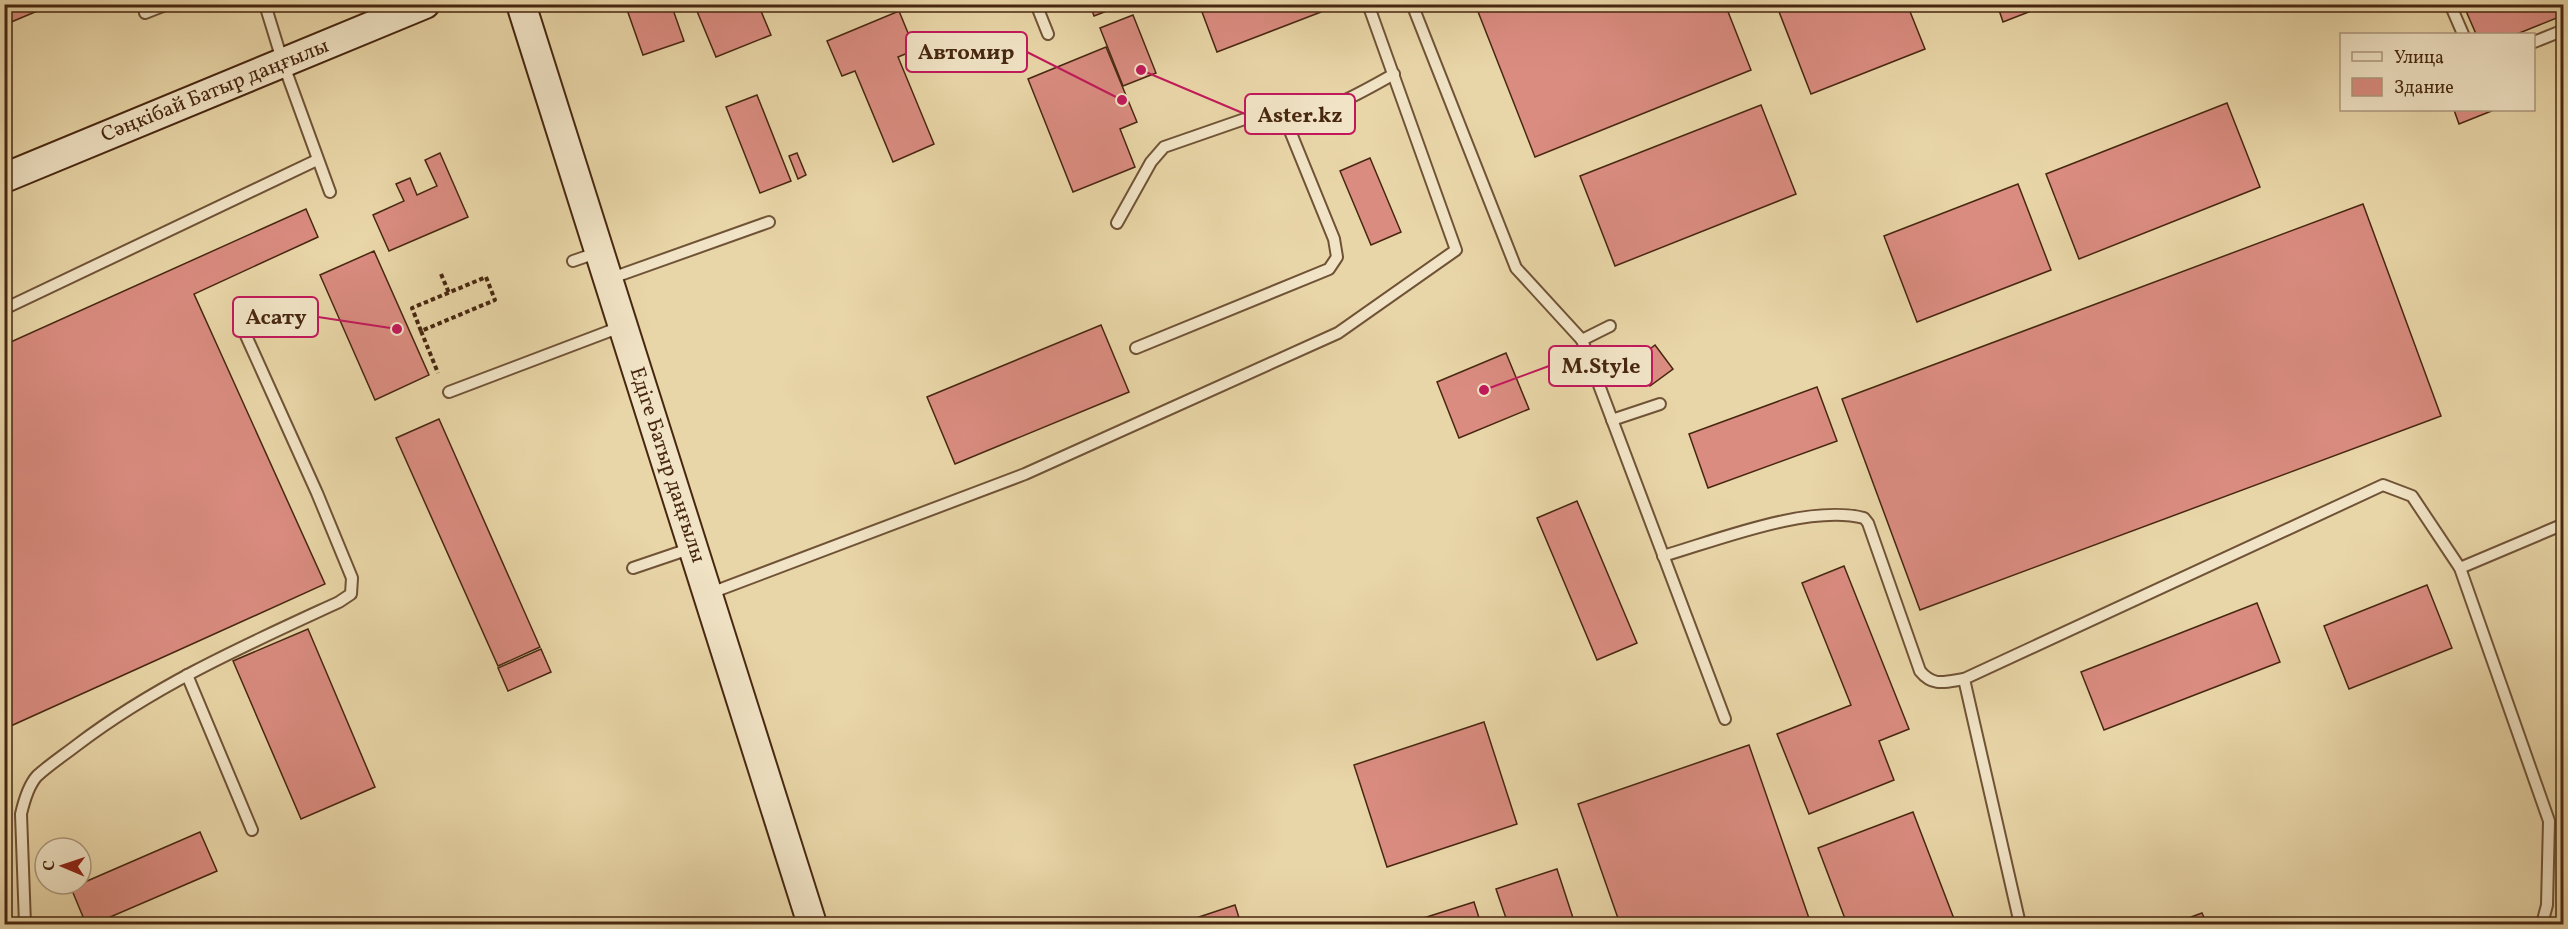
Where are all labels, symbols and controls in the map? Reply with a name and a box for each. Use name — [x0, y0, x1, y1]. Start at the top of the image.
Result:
street label: Сәңкібай Батыр даңғылы — [97, 32, 334, 150]
callout: Автомир — [906, 32, 1027, 72]
legend — [2340, 33, 2535, 111]
text: Автомир — [918, 38, 1014, 69]
text: Улица — [2394, 46, 2444, 71]
text: Здание — [2394, 76, 2454, 101]
callout: Aster.kz — [1245, 94, 1355, 134]
text: Aster.kz — [1257, 101, 1343, 132]
callout: Асату — [233, 297, 318, 337]
text: Асату — [246, 303, 307, 334]
callout: M.Style — [1549, 346, 1652, 386]
text: M.Style — [1561, 352, 1641, 383]
street label: Едіге Батыр даңғылы — [622, 363, 712, 567]
north arrow — [33, 836, 93, 896]
text: С — [39, 860, 61, 871]

